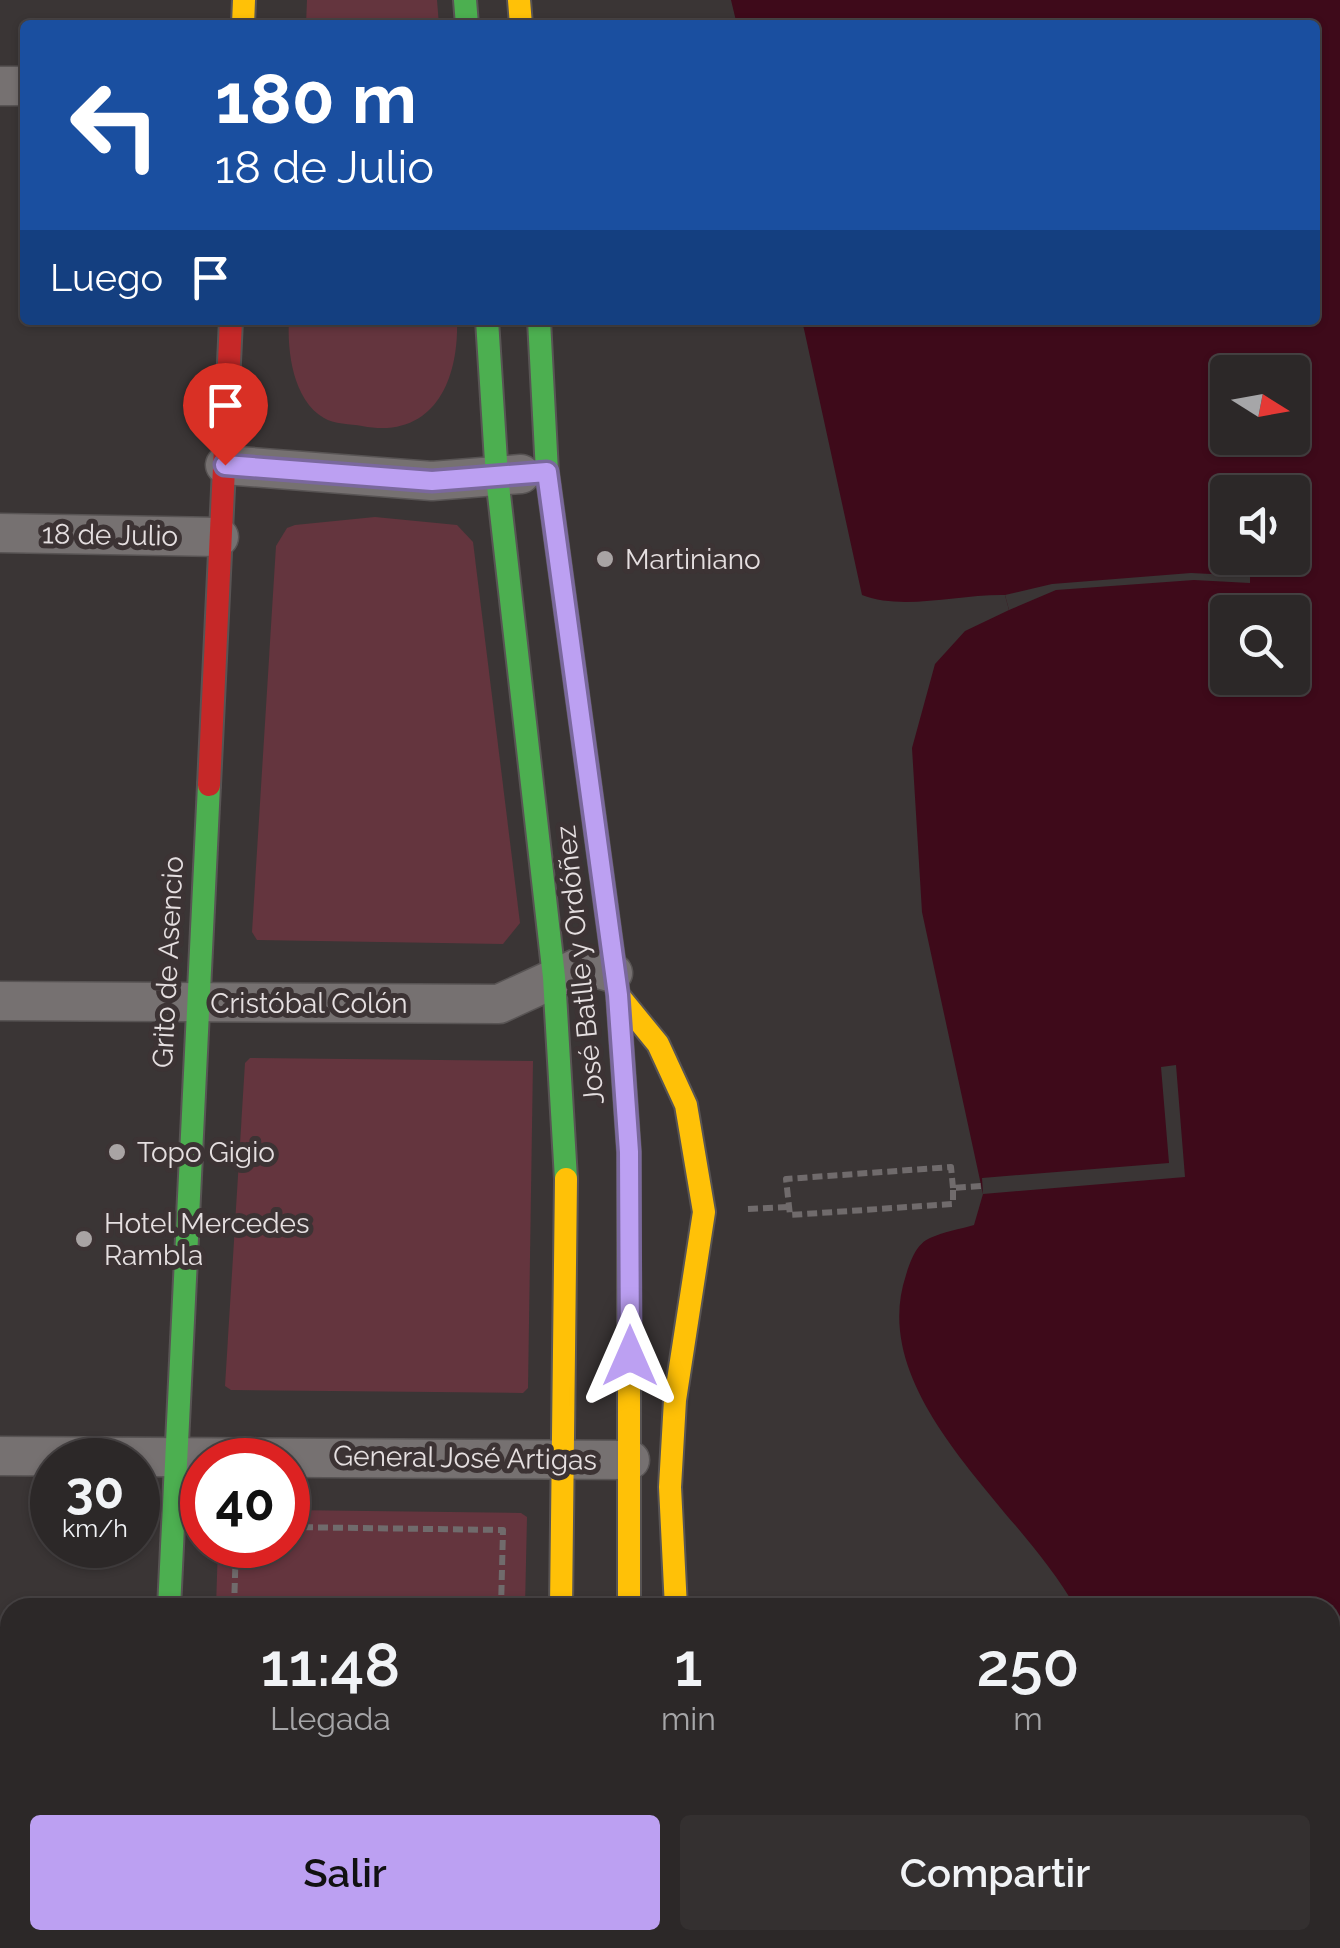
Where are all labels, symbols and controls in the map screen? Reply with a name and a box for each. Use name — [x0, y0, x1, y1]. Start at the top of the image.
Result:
text: 180 m — [215, 57, 417, 139]
icon: left — [50, 60, 180, 190]
text: 18 de Julio — [215, 141, 434, 194]
icon: arrive — [183, 250, 238, 305]
text: Luego — [50, 255, 163, 300]
north arrow — [1210, 355, 1310, 455]
map controls — [1210, 355, 1310, 695]
pin — [183, 363, 268, 466]
icon: arrive — [198, 378, 253, 433]
button: sound — [1210, 475, 1310, 575]
street label: 18 de Julio — [42, 517, 178, 553]
place label: Martiniano — [625, 543, 761, 576]
marker: Martiniano — [594, 548, 616, 570]
button: search — [1210, 595, 1310, 695]
street label: José Batlle y Ordóñez — [549, 824, 611, 1106]
street label: Grito de Asencio — [146, 855, 190, 1069]
street label: Cristóbal Colón — [210, 987, 408, 1020]
place label: Topo Gigio — [137, 1136, 275, 1169]
marker: Topo Gigio — [106, 1141, 128, 1163]
place label: Hotel Mercedes Rambla — [104, 1207, 310, 1272]
marker: Hotel Mercedes Rambla — [73, 1228, 95, 1250]
position arrow — [578, 1304, 682, 1408]
speed limit sign: 40 — [180, 1438, 310, 1568]
street label: General José Artigas — [333, 1439, 597, 1477]
text: 30 — [66, 1461, 124, 1520]
text: km/h — [62, 1513, 128, 1543]
text: 11:48 — [261, 1630, 400, 1700]
text: 1 — [674, 1630, 703, 1700]
text: 250 — [977, 1630, 1079, 1700]
text: Llegada — [270, 1700, 391, 1737]
text: min — [661, 1700, 716, 1737]
text: m — [1013, 1700, 1043, 1737]
button: Salir — [30, 1815, 660, 1930]
button: Compartir — [680, 1815, 1310, 1930]

